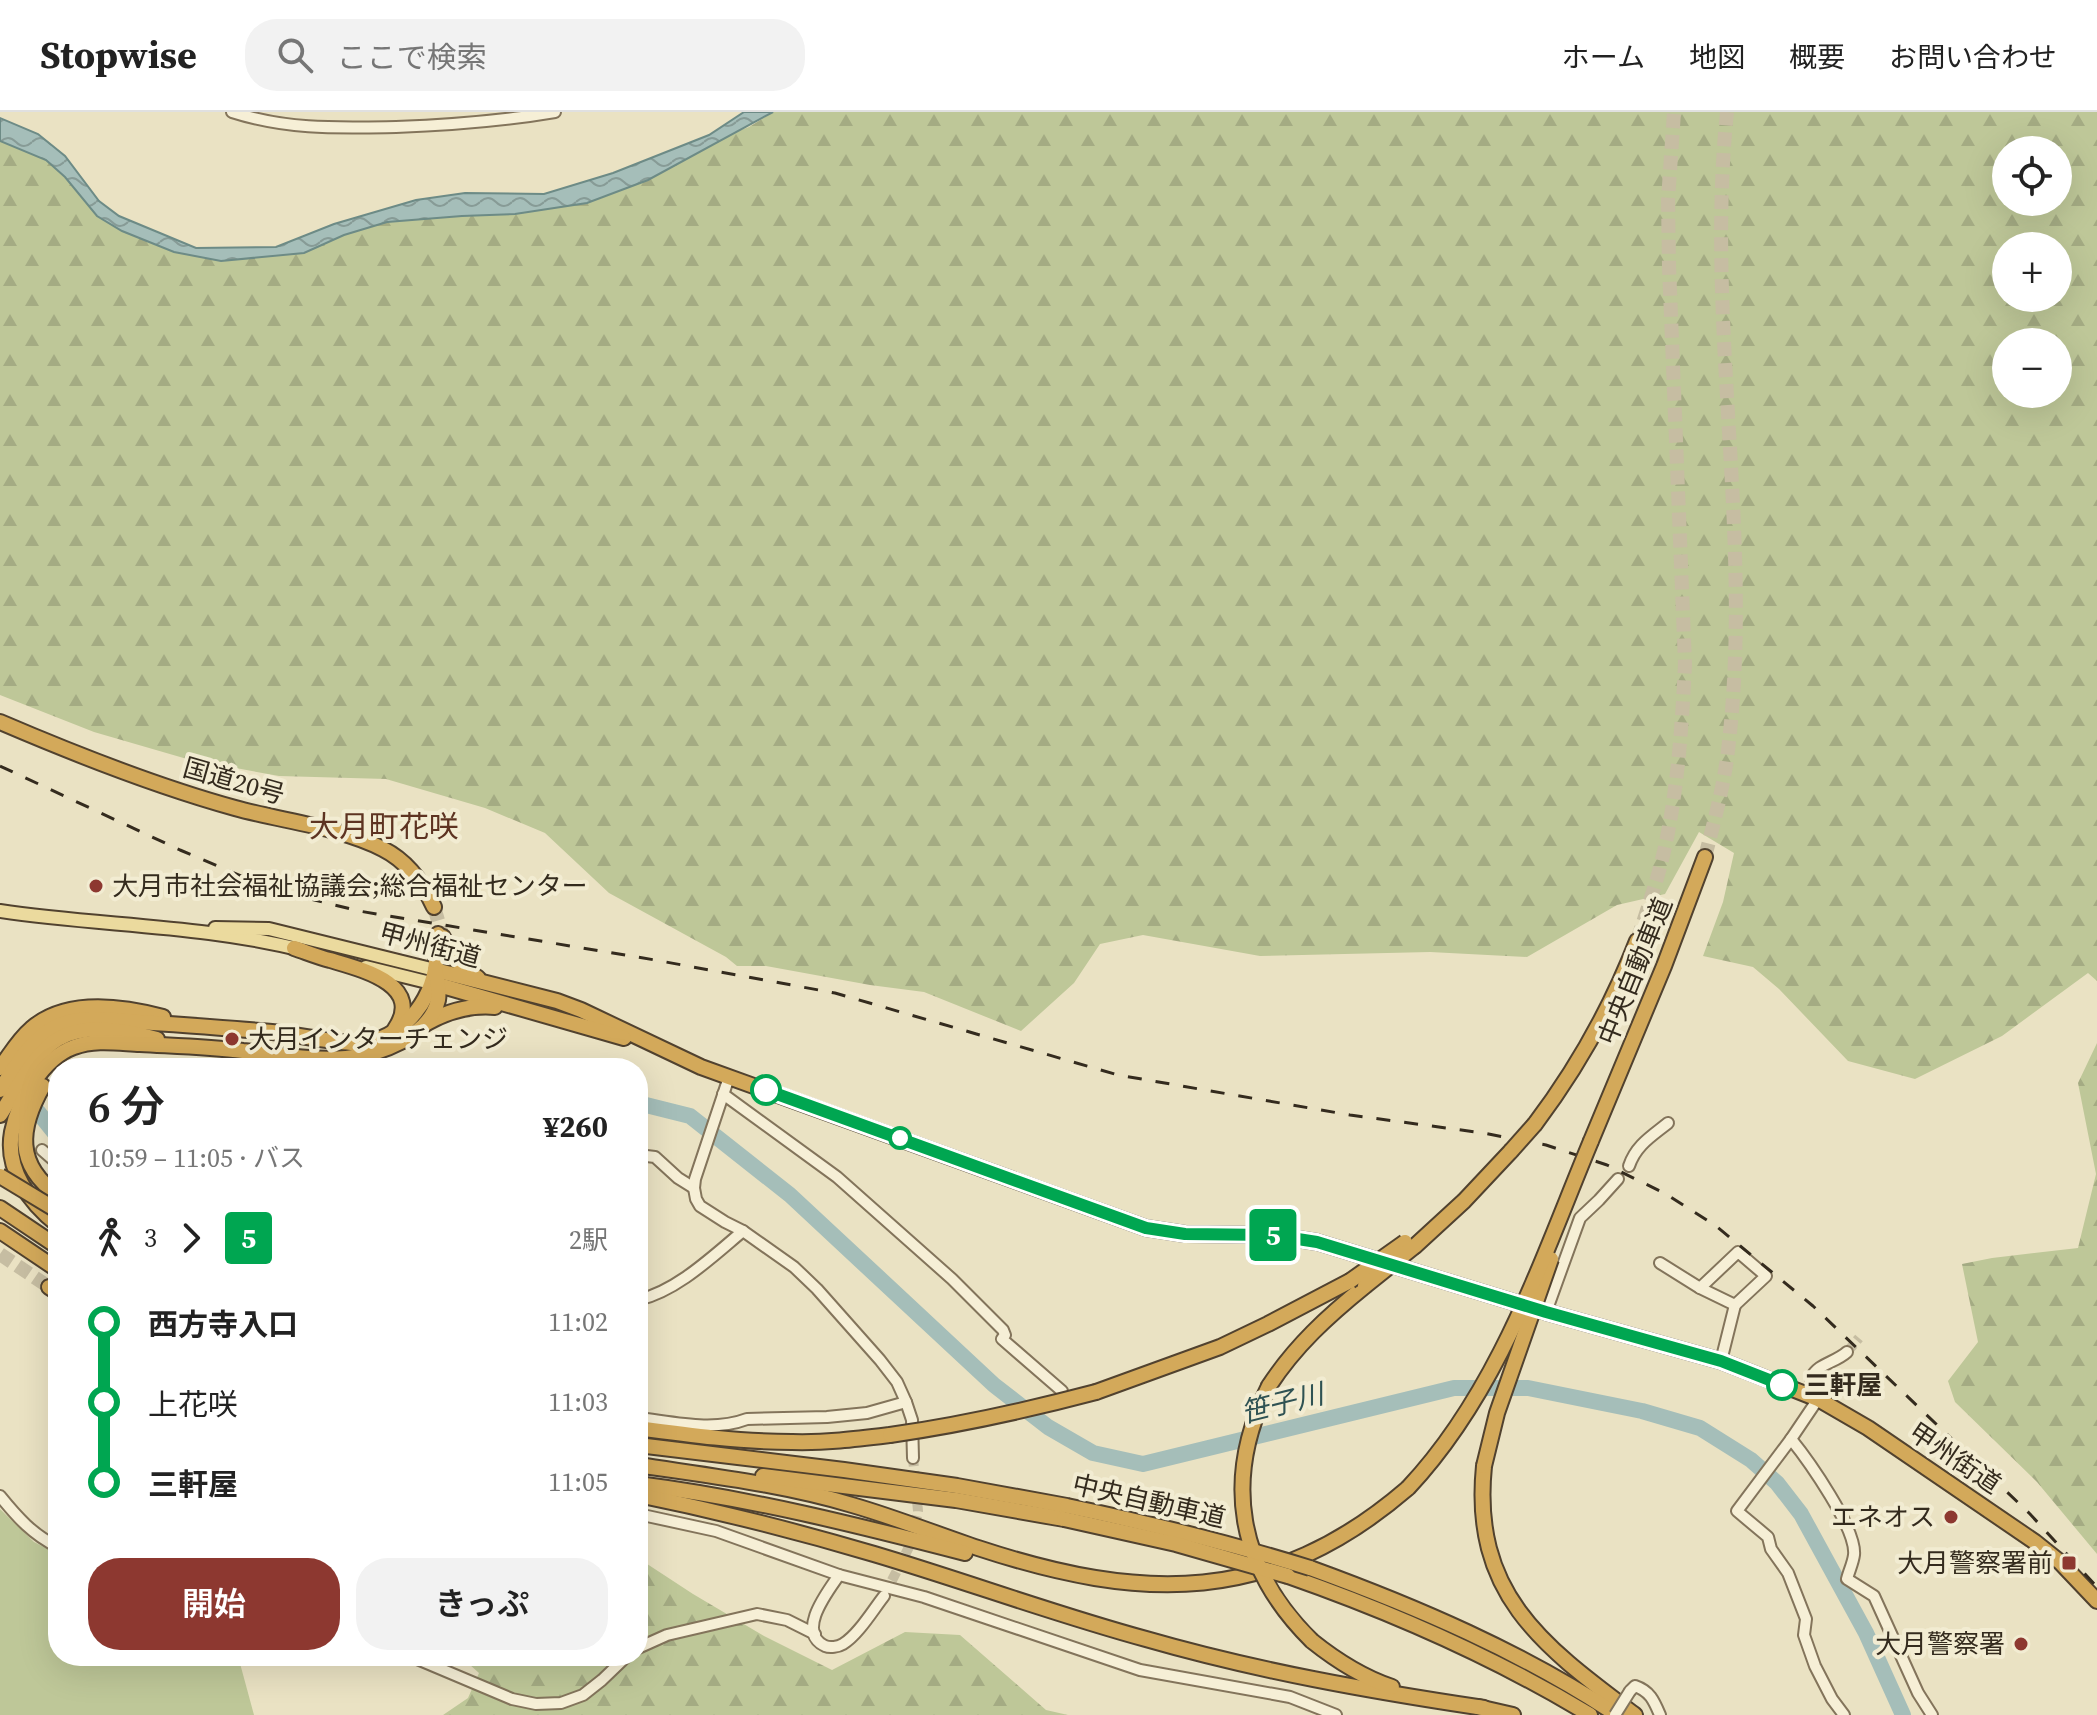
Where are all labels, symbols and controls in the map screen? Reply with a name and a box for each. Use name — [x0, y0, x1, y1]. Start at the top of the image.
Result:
search box — [245, 19, 805, 91]
text: Stopwise — [40, 29, 197, 81]
icon: search — [273, 33, 317, 77]
text: ここで検索 — [337, 37, 487, 78]
text: ホーム — [1562, 38, 1645, 76]
text: 地図 — [1689, 38, 1745, 76]
text: 概要 — [1789, 38, 1845, 76]
text: お問い合わせ — [1889, 38, 2057, 76]
map controls — [1992, 136, 2072, 408]
button: locate — [1992, 136, 2072, 216]
button: + — [1992, 232, 2072, 312]
button: − — [1992, 328, 2072, 408]
street label: 国道20号 — [179, 749, 289, 813]
district label: 大月町花咲 — [309, 806, 459, 847]
place label: 大月市社会福祉協議会;総合福祉センター — [112, 868, 588, 904]
marker: 大月市社会福祉協議会;総合福祉センター — [87, 877, 105, 895]
street label: 中央自動車道 — [1589, 892, 1681, 1050]
street label: 甲州街道 — [375, 914, 485, 976]
place label: 大月インターチェンジ — [248, 1021, 508, 1057]
marker: 大月インターチェンジ — [223, 1030, 241, 1048]
unlabelled marker — [751, 1075, 781, 1105]
text: 6 分 — [88, 1076, 165, 1137]
text: ¥260 — [543, 1106, 608, 1147]
unlabelled marker — [889, 1127, 911, 1149]
text: 10:59 – 11:05 · バス — [88, 1140, 305, 1176]
line badge: 5 — [1247, 1209, 1299, 1261]
icon: walk — [88, 1216, 132, 1260]
icon: forward — [169, 1216, 213, 1260]
text: 5 — [1265, 1216, 1281, 1254]
text: 5 — [241, 1219, 256, 1257]
text: 3 — [144, 1220, 157, 1256]
text: 2駅 — [569, 1222, 608, 1258]
text: 西方寺入口 — [148, 1304, 298, 1345]
text: 11:02 — [548, 1304, 608, 1340]
place label: 三軒屋 — [1804, 1367, 1882, 1403]
marker: 三軒屋 — [1767, 1370, 1797, 1400]
water label: 笹子川 — [1237, 1374, 1330, 1432]
text: 上花咲 — [148, 1384, 238, 1425]
text: 11:03 — [548, 1384, 608, 1420]
street label: 甲州街道 — [1902, 1414, 2008, 1502]
text: 三軒屋 — [148, 1464, 238, 1505]
text: 11:05 — [548, 1464, 608, 1500]
street label: 中央自動車道 — [1069, 1466, 1229, 1536]
place label: エネオス — [1831, 1499, 1935, 1535]
marker: エネオス — [1942, 1508, 1960, 1526]
place label: 大月警察署前 — [1897, 1545, 2053, 1581]
marker: 大月警察署前 — [2060, 1554, 2078, 1572]
button: 開始 — [88, 1558, 340, 1650]
button: きっぷ — [356, 1558, 608, 1650]
place label: 大月警察署 — [1875, 1626, 2005, 1662]
marker: 大月警察署 — [2012, 1635, 2030, 1653]

